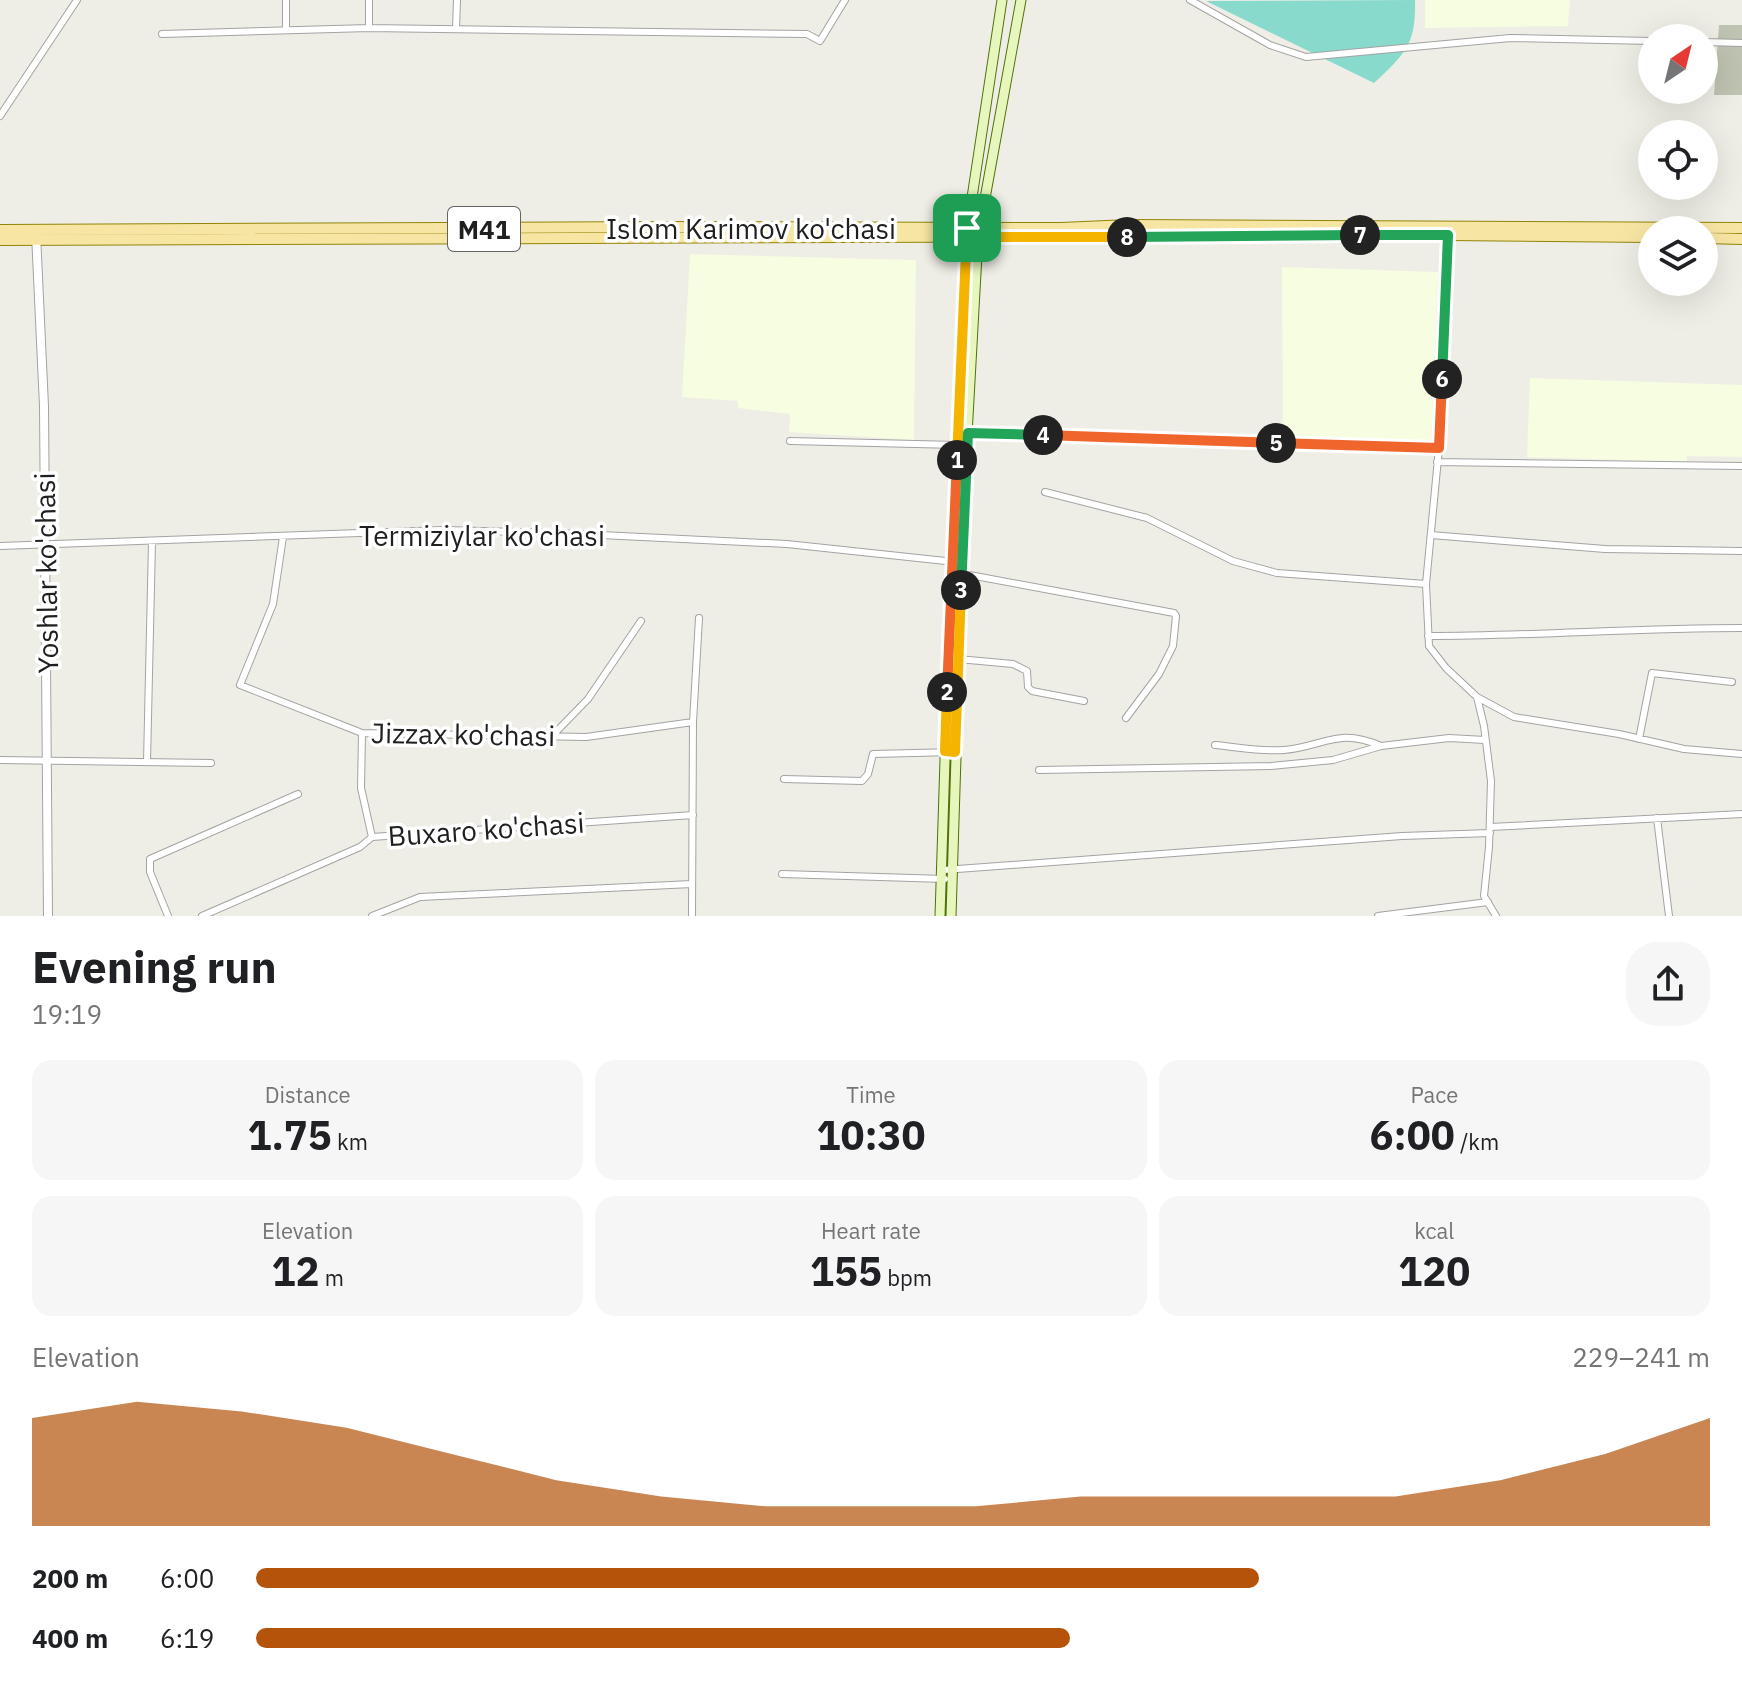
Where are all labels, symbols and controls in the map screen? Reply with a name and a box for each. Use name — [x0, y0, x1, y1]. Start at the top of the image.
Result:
north arrow — [1638, 24, 1718, 104]
map controls — [1638, 24, 1718, 296]
button: locate — [1638, 120, 1718, 200]
pin — [933, 194, 1001, 262]
icon: arrive — [945, 206, 989, 250]
road number: M41 — [448, 207, 520, 251]
street label: Islom Karimov ko'chasi — [606, 210, 896, 247]
pin: 7 — [1340, 215, 1380, 255]
button: layers — [1638, 216, 1718, 296]
pin: 8 — [1107, 217, 1147, 257]
text: 7 — [1353, 220, 1367, 249]
text: 8 — [1120, 222, 1134, 251]
pin: 6 — [1422, 359, 1462, 399]
text: 6 — [1435, 364, 1449, 393]
pin: 4 — [1023, 415, 1063, 455]
text: 4 — [1036, 420, 1050, 449]
pin: 5 — [1256, 423, 1296, 463]
text: 5 — [1269, 428, 1283, 457]
pin: 1 — [937, 440, 977, 480]
text: 1 — [950, 445, 964, 474]
street label: Yoshlar ko'chasi — [26, 472, 66, 674]
street label: Termiziylar ko'chasi — [359, 517, 605, 554]
pin: 3 — [941, 570, 981, 610]
text: 3 — [954, 575, 968, 604]
pin: 2 — [927, 672, 967, 712]
text: 2 — [940, 677, 954, 706]
street label: Jizzax ko'chasi — [371, 714, 555, 754]
street label: Buxaro ko'chasi — [386, 804, 586, 854]
text: Evening run — [32, 938, 277, 995]
button: share — [1626, 942, 1710, 1026]
text: 19:19 — [32, 997, 102, 1031]
text: Distance — [265, 1080, 351, 1109]
text: Time — [846, 1080, 896, 1109]
text: Pace — [1410, 1080, 1458, 1109]
text: 1.75 — [247, 1109, 332, 1161]
text: 10:30 — [816, 1109, 926, 1161]
text: 6:00 — [1370, 1109, 1455, 1161]
text: km — [332, 1127, 368, 1156]
text: /km — [1455, 1127, 1499, 1156]
text: Elevation — [262, 1216, 353, 1245]
text: Heart rate — [821, 1216, 921, 1245]
text: kcal — [1414, 1216, 1454, 1245]
text: 12 — [271, 1245, 319, 1297]
text: 155 — [810, 1245, 882, 1297]
text: 120 — [1398, 1245, 1470, 1297]
text: m — [319, 1263, 344, 1292]
text: bpm — [882, 1263, 932, 1292]
text: Elevation — [32, 1340, 140, 1374]
text: 229–241 m — [1572, 1340, 1710, 1374]
text: 200 m — [32, 1561, 108, 1595]
text: 6:00 — [160, 1561, 214, 1595]
text: 400 m — [32, 1621, 108, 1655]
text: 6:19 — [160, 1621, 214, 1655]

